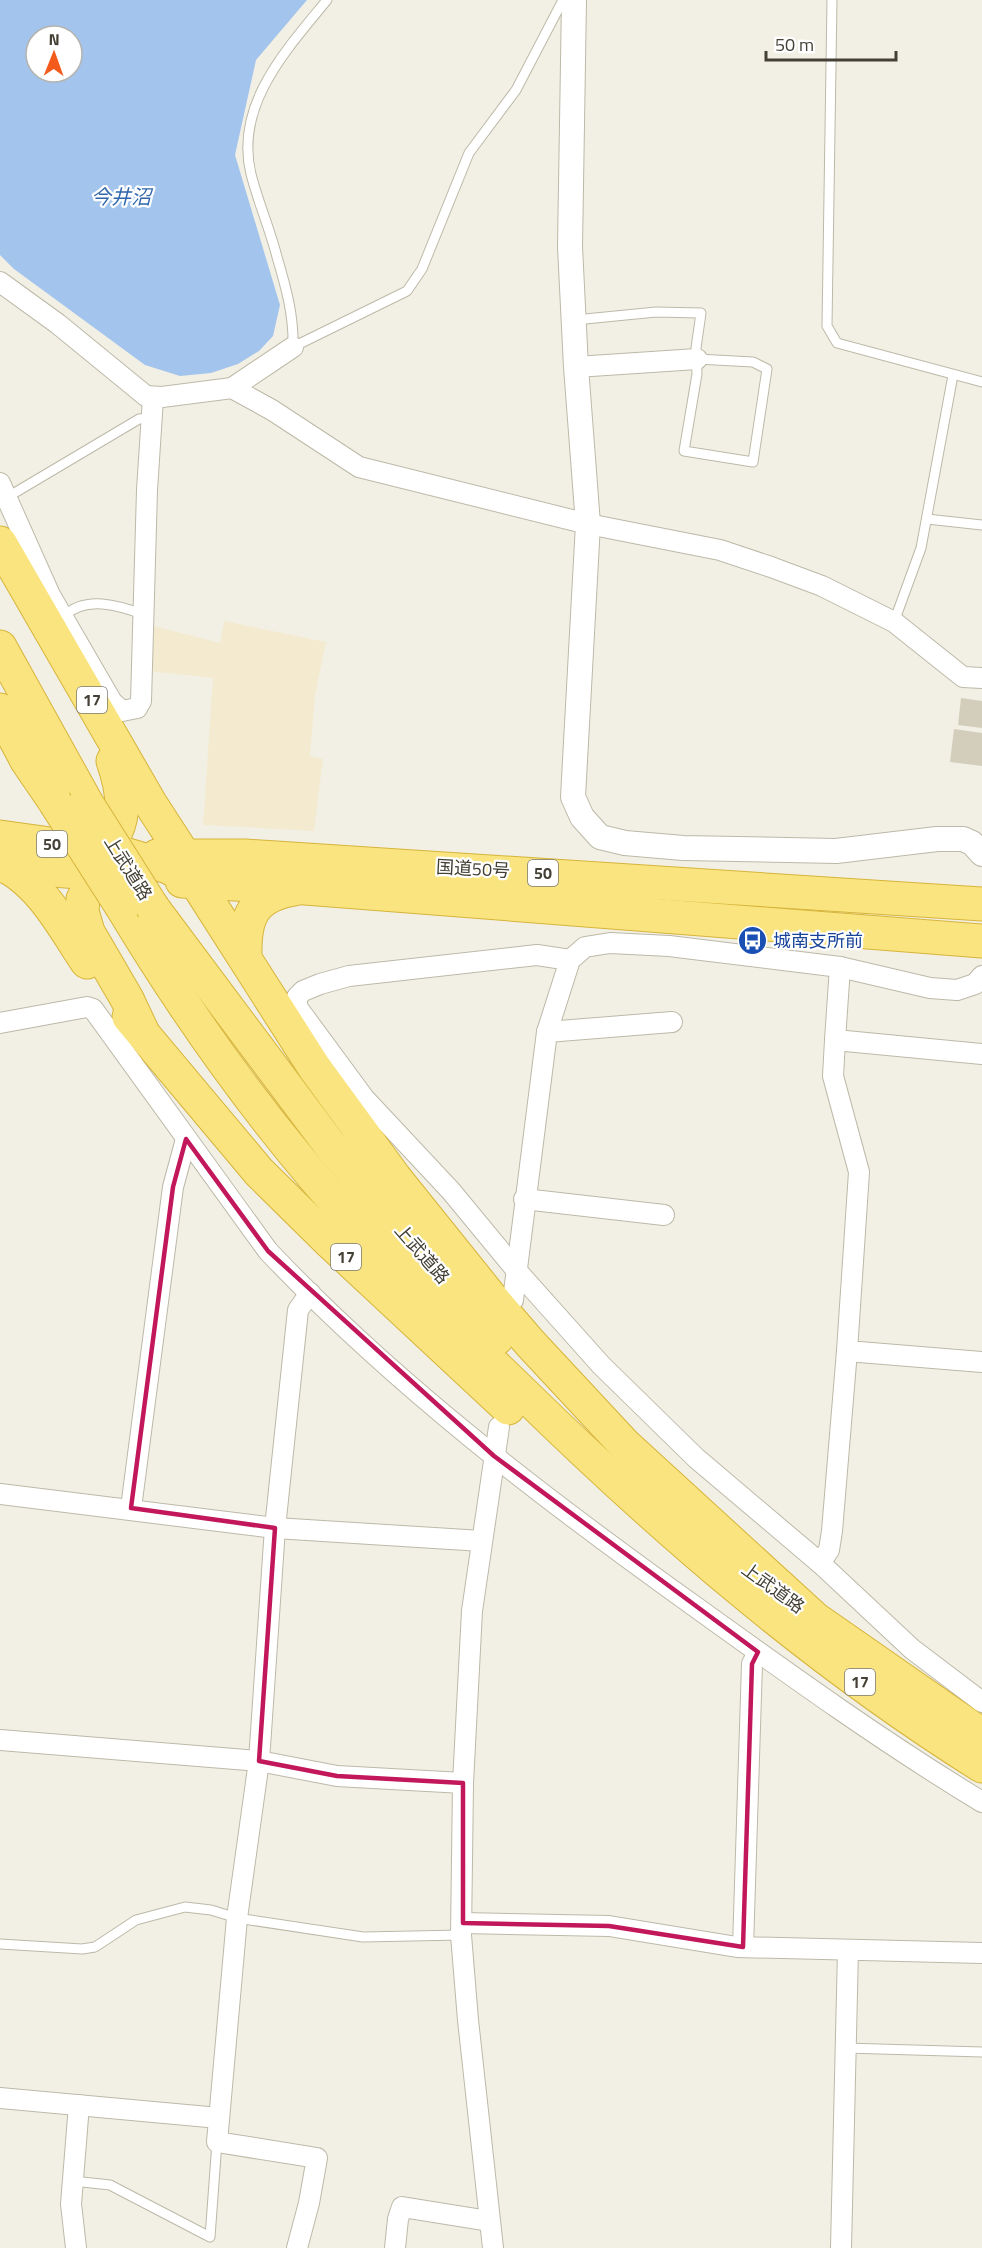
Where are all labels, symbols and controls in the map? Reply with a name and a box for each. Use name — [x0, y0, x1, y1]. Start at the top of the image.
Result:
north arrow — [24, 24, 84, 84]
scale bar — [766, 24, 896, 62]
text: N — [49, 27, 60, 51]
text: 50 m — [775, 31, 814, 58]
water label: 今井沼 — [91, 181, 154, 212]
road number: 17 — [77, 687, 107, 713]
street label: 上武道路 — [98, 830, 159, 905]
road number: 50 — [37, 831, 67, 857]
street label: 国道50号 — [435, 853, 511, 884]
road number: 50 — [528, 860, 558, 886]
bus stop icon: 城南支所前 — [736, 925, 768, 957]
place label: 城南支所前 — [773, 927, 863, 954]
street label: 上武道路 — [389, 1218, 456, 1290]
road number: 17 — [331, 1244, 361, 1270]
street label: 上武道路 — [736, 1556, 810, 1620]
road number: 17 — [845, 1669, 875, 1695]

